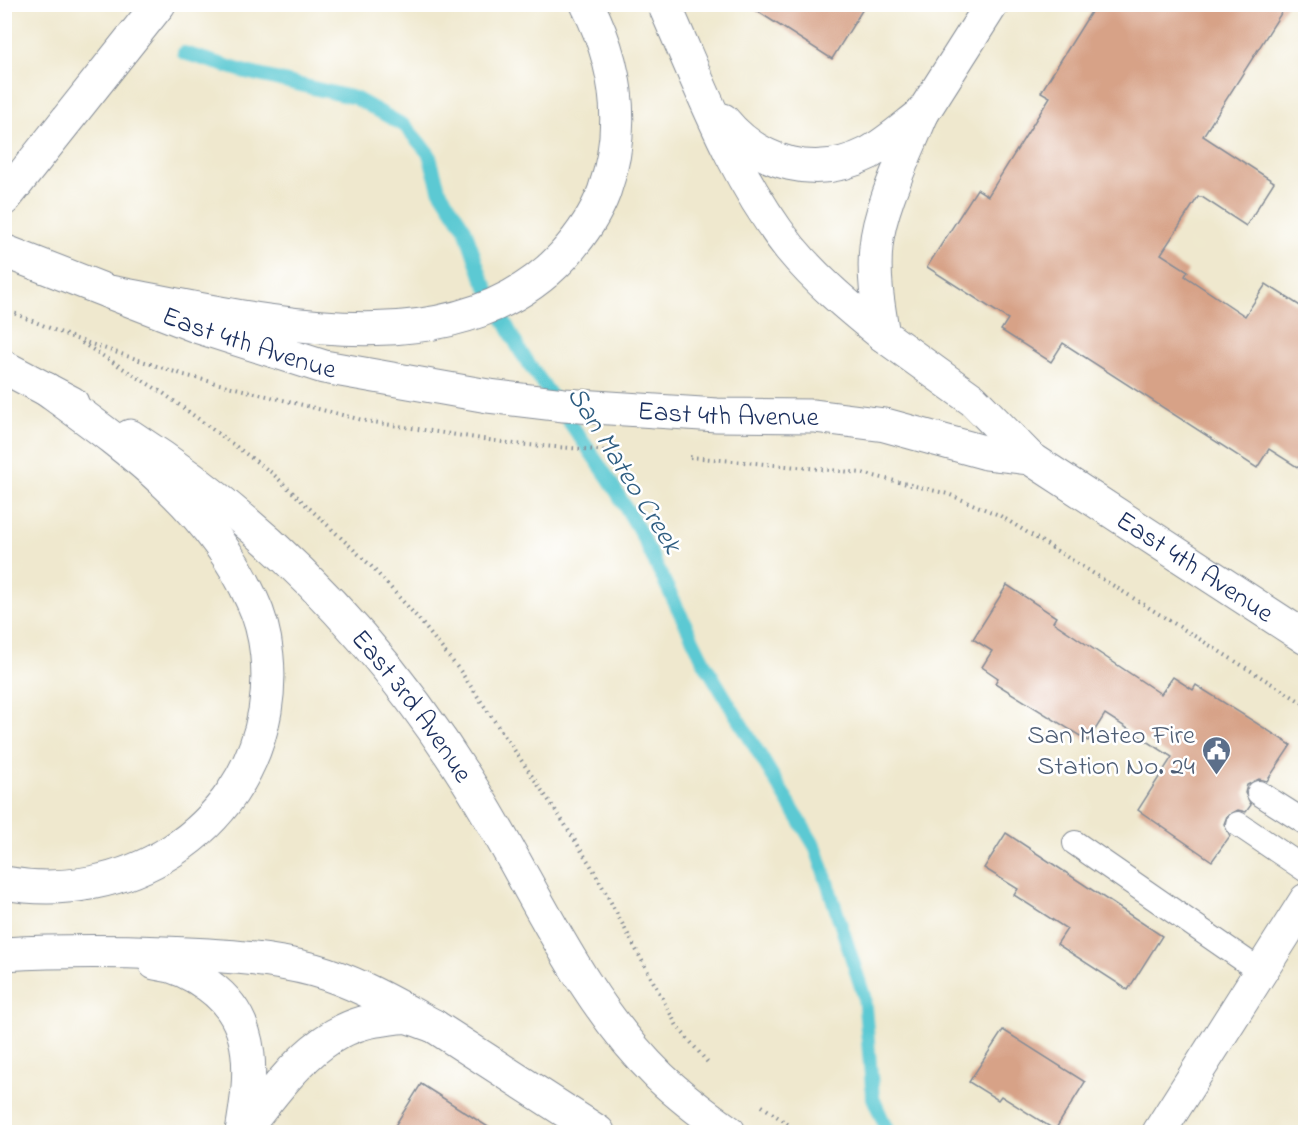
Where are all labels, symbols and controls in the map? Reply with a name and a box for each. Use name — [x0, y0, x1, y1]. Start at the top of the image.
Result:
street label: East 4th Avenue — [156, 298, 340, 391]
water label: San Mateo Creek — [555, 379, 692, 564]
street label: East 4th Avenue — [636, 393, 820, 438]
street label: East 4th Avenue — [1107, 502, 1281, 634]
street label: East 3rd Avenue — [341, 622, 481, 792]
place label: San Mateo Fire Station No. 24 — [1027, 717, 1196, 787]
public building icon: San Mateo Fire Station No. 24 — [1200, 734, 1232, 776]

